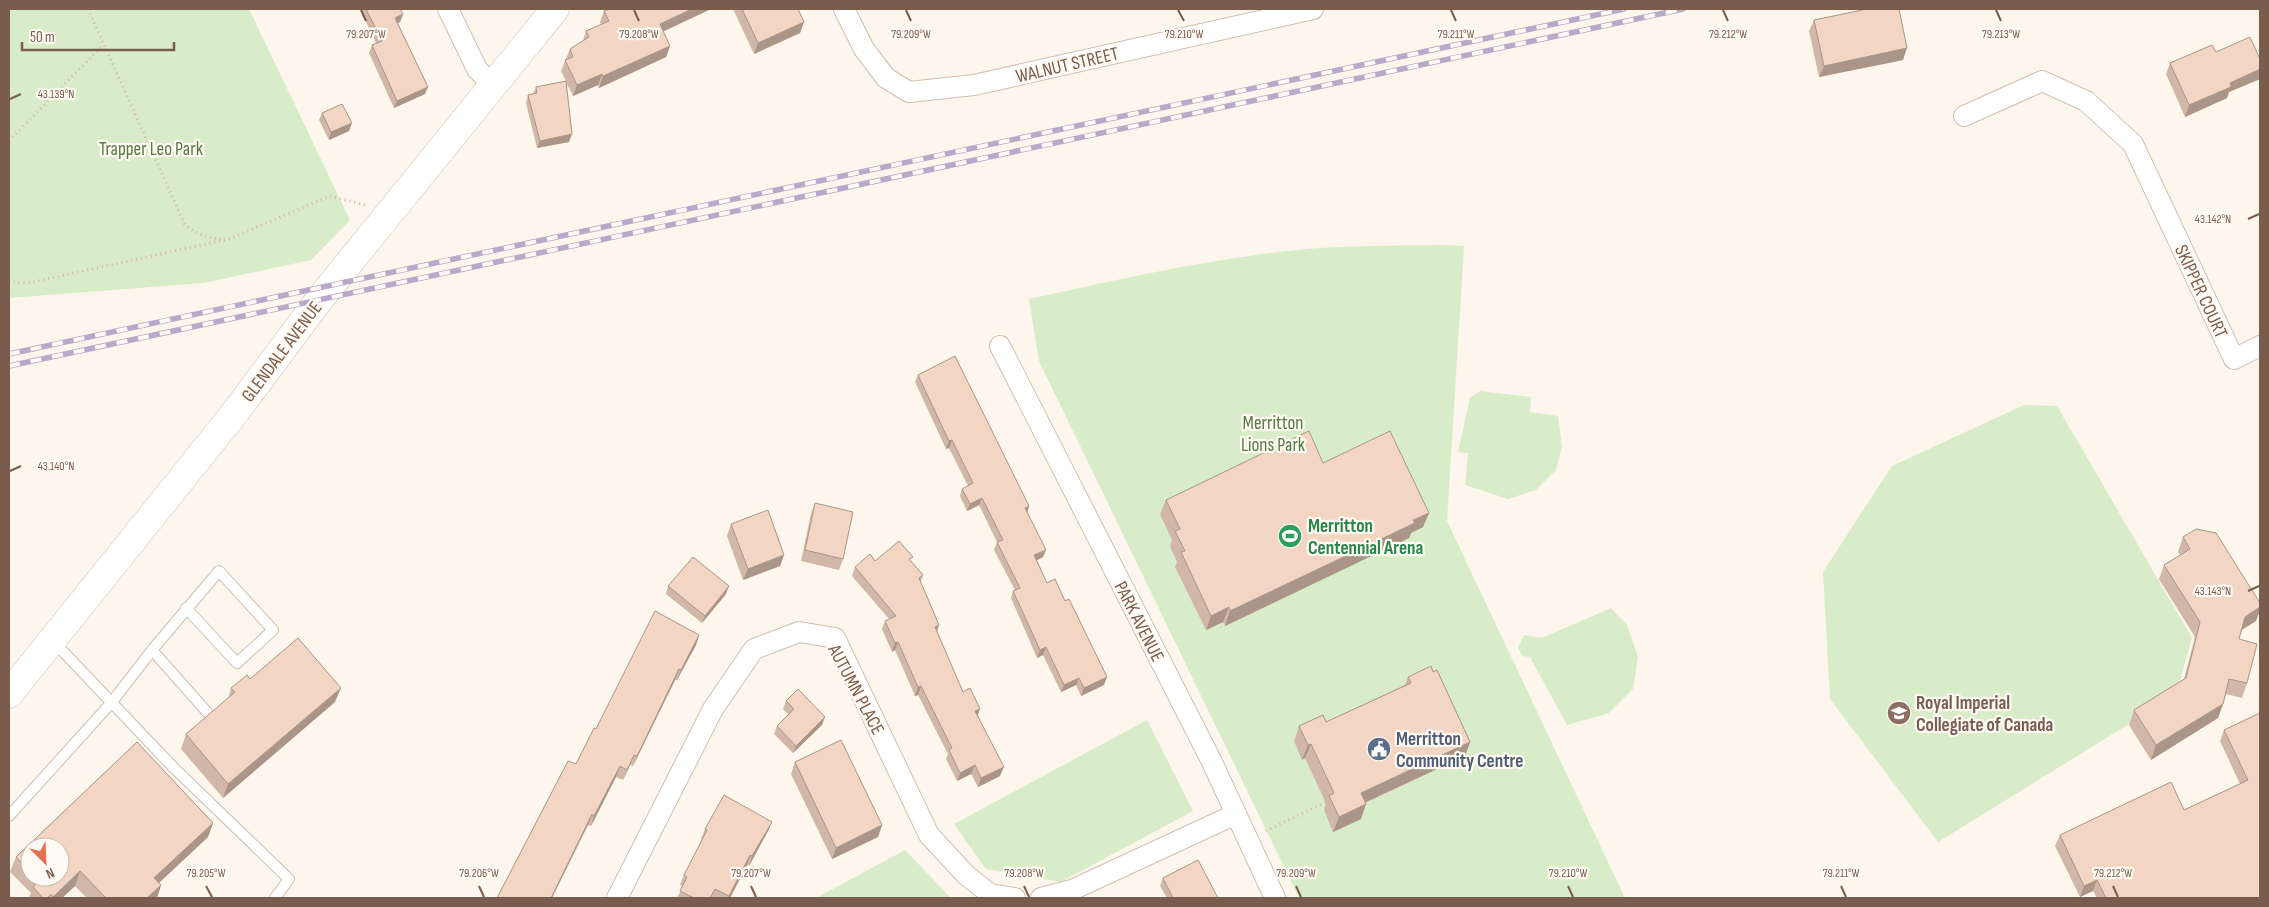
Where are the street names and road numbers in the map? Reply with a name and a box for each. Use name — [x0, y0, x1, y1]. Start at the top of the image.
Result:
street label: WALNUT STREET — [1014, 42, 1121, 88]
street label: SKIPPER COURT — [2169, 241, 2232, 342]
street label: GLENDALE AVENUE — [237, 297, 328, 407]
street label: PARK AVENUE — [1109, 578, 1169, 666]
street label: AUTUMN PLACE — [822, 640, 889, 739]

